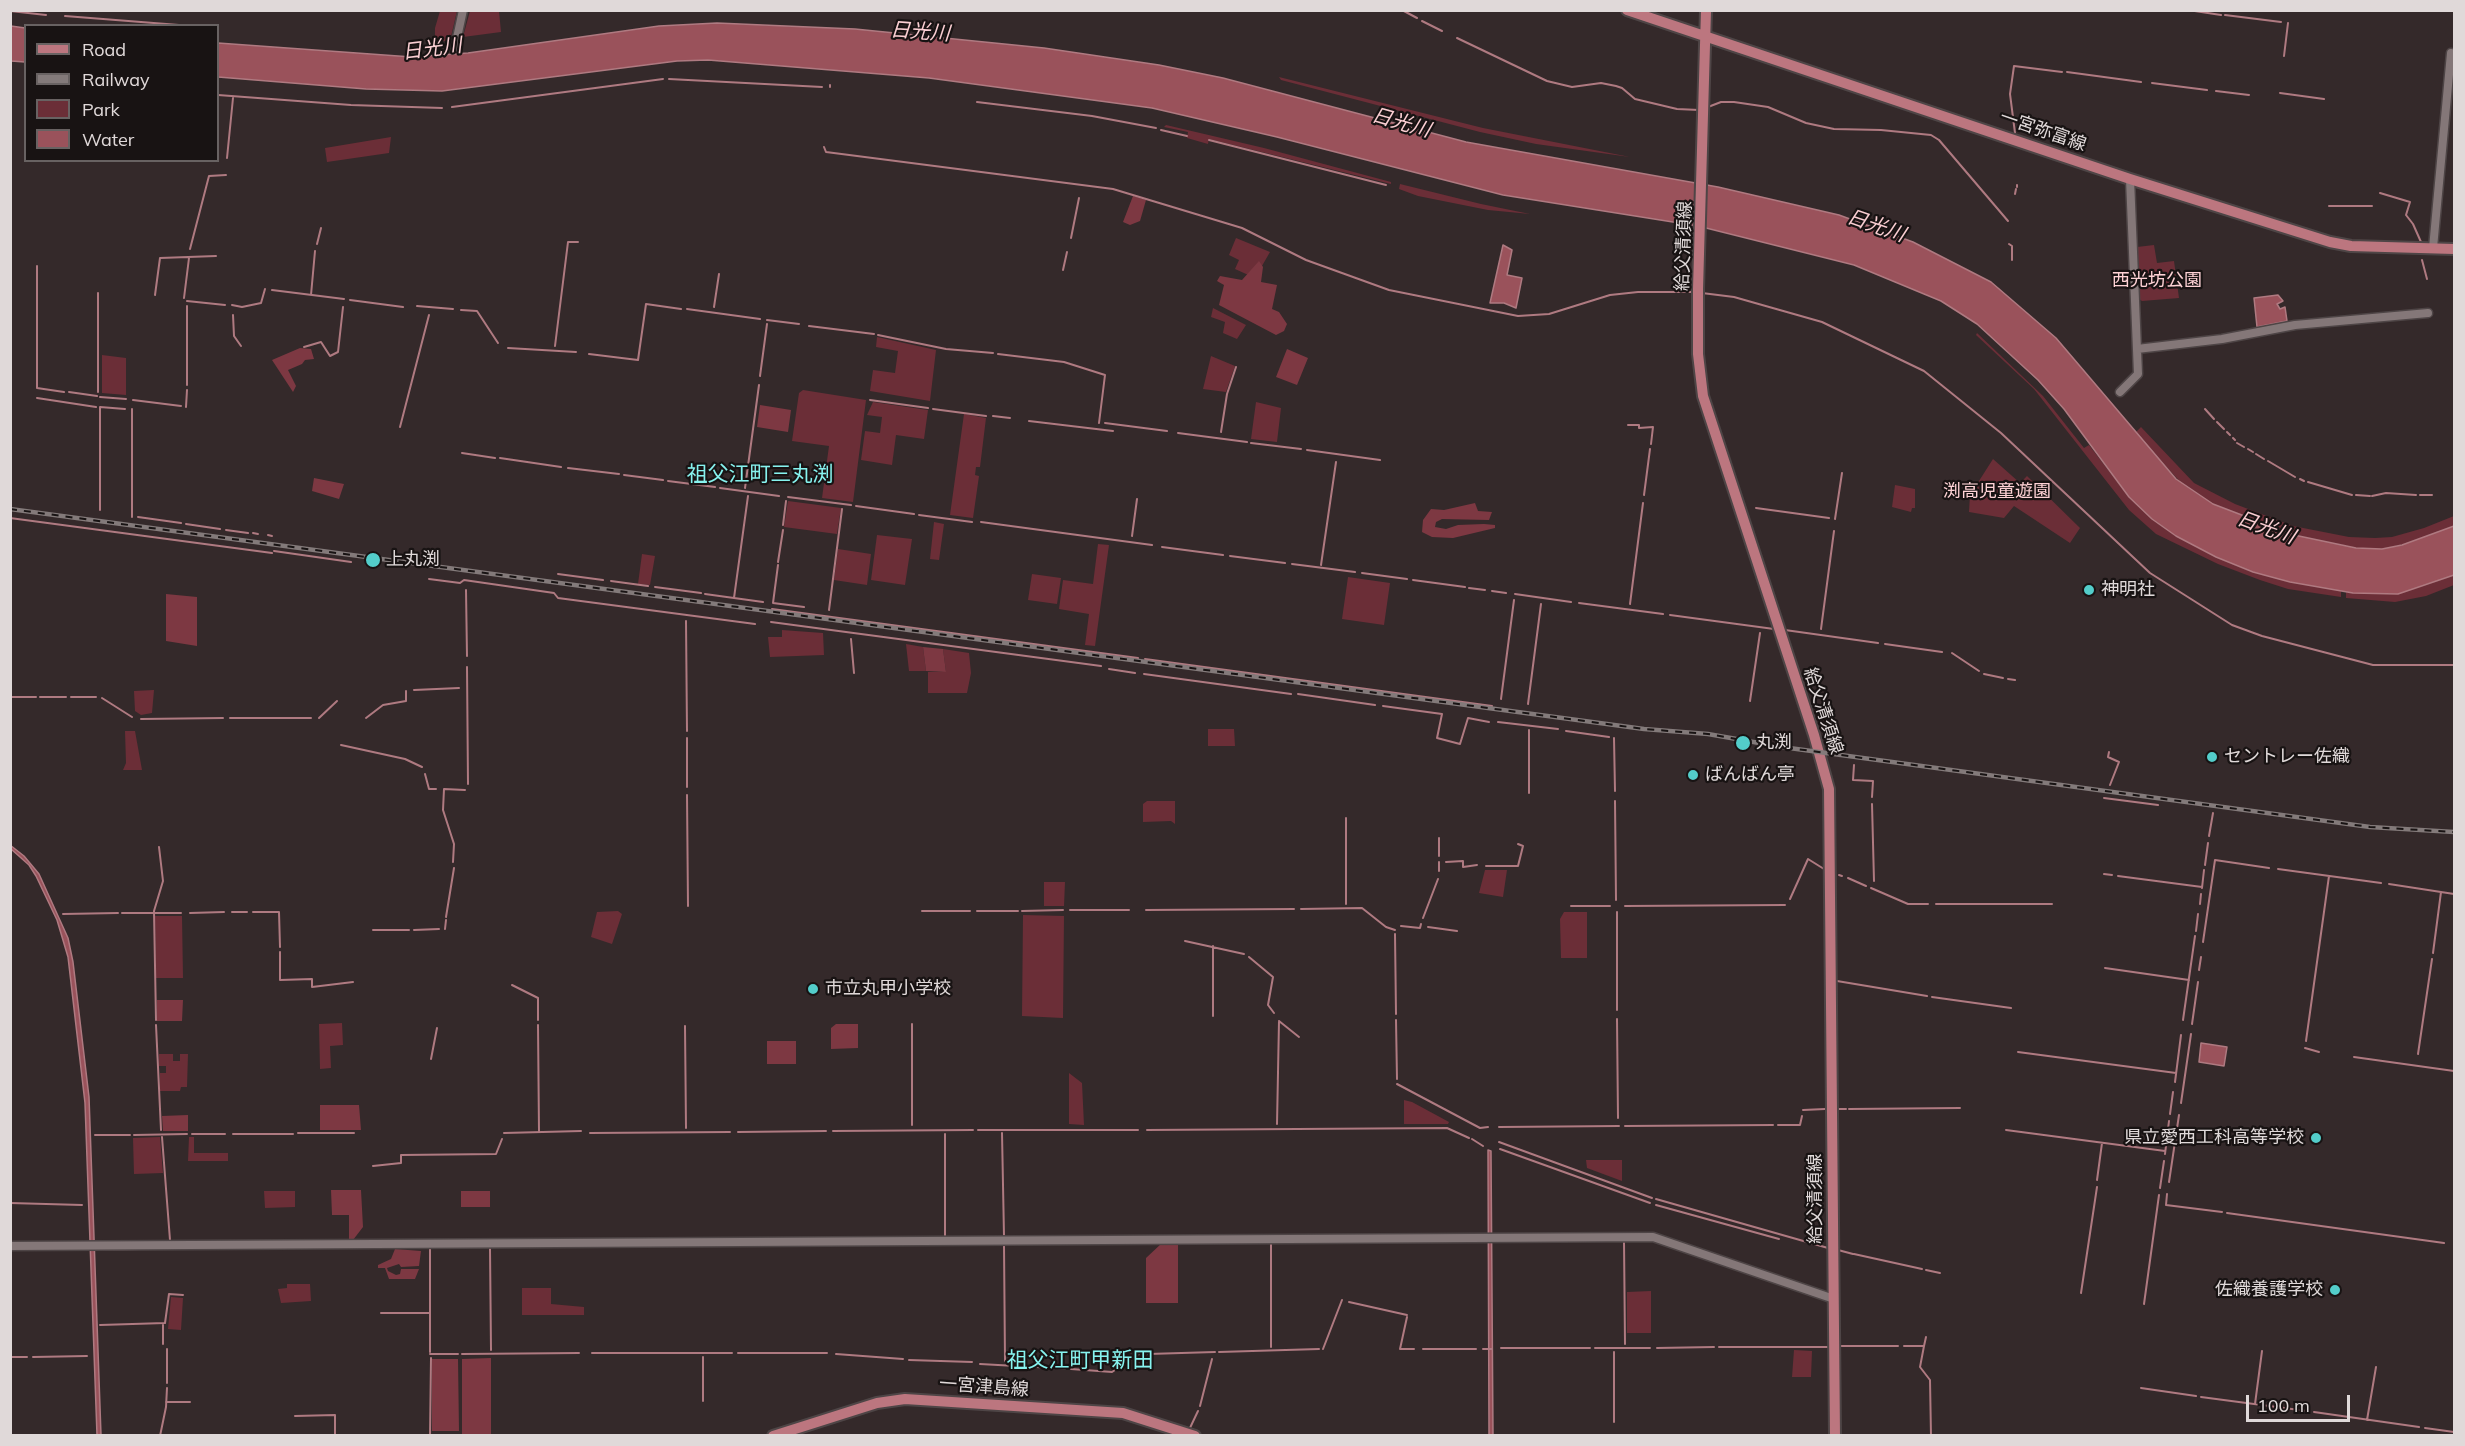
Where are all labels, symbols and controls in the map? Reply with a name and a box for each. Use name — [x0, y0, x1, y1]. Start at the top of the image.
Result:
water label: 日光川 — [889, 18, 951, 46]
legend — [24, 24, 219, 162]
water label: 日光川 — [401, 33, 463, 65]
text: Road — [82, 38, 126, 61]
text: Railway — [82, 68, 150, 91]
text: Park — [82, 98, 120, 121]
water label: 日光川 — [1369, 103, 1433, 143]
street label: 一宮弥富線 — [1997, 106, 2089, 156]
text: Water — [82, 128, 134, 151]
street label: 給父清須線 — [1672, 201, 1696, 291]
water label: 日光川 — [1844, 205, 1908, 247]
park label: 西光坊公園 — [2112, 270, 2202, 292]
district label: 祖父江町三丸渕 — [687, 462, 833, 488]
park label: 渕高児童遊園 — [1943, 481, 2051, 503]
water label: 日光川 — [2234, 506, 2298, 550]
place label: 上丸渕 — [386, 549, 440, 571]
marker: 上丸渕 — [364, 551, 382, 569]
place label: 神明社 — [2101, 579, 2155, 601]
marker: 神明社 — [2082, 583, 2096, 597]
street label: 給父清須線 — [1799, 665, 1847, 757]
place label: 丸渕 — [1756, 732, 1792, 754]
marker: 丸渕 — [1734, 734, 1752, 752]
place label: セントレー佐織 — [2224, 746, 2350, 768]
marker: セントレー佐織 — [2205, 750, 2219, 764]
place label: ばんばん亭 — [1705, 764, 1795, 786]
marker: ばんばん亭 — [1686, 768, 1700, 782]
place label: 市立丸甲小学校 — [825, 978, 951, 1000]
marker: 市立丸甲小学校 — [806, 982, 820, 996]
place label: 県立愛西工科高等学校 — [2124, 1127, 2304, 1149]
marker: 県立愛西工科高等学校 — [2309, 1131, 2323, 1145]
street label: 給父清須線 — [1805, 1154, 1827, 1244]
place label: 佐織養護学校 — [2215, 1279, 2323, 1301]
marker: 佐織養護学校 — [2328, 1283, 2342, 1297]
district label: 祖父江町甲新田 — [1007, 1348, 1153, 1374]
street label: 一宮津島線 — [938, 1373, 1030, 1401]
scale bar — [2249, 1383, 2352, 1421]
text: 100 m — [2257, 1394, 2310, 1417]

